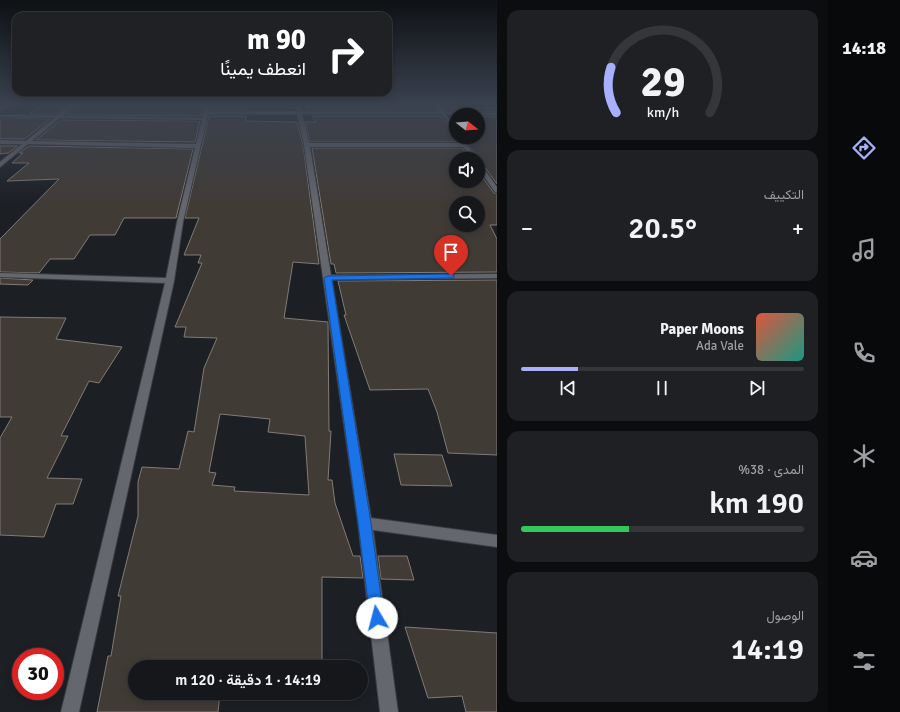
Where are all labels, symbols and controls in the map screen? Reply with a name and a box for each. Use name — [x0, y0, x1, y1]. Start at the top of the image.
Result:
text: 90 m — [247, 23, 306, 57]
icon: right — [320, 28, 372, 80]
text: 14:18 — [842, 37, 886, 59]
text: 29 — [640, 57, 685, 108]
text: انعطف يمينًا — [220, 58, 306, 80]
text: km/h — [646, 104, 679, 121]
north arrow — [449, 108, 485, 144]
map controls — [449, 108, 485, 232]
icon: directions — [850, 134, 878, 162]
button: sound — [449, 152, 485, 188]
text: التكييف — [764, 187, 804, 203]
button: search — [449, 196, 485, 232]
text: 20.5° — [628, 210, 697, 247]
text: − — [521, 215, 533, 242]
text: + — [792, 215, 804, 242]
pin — [434, 235, 468, 276]
icon: music — [850, 236, 878, 264]
icon: arrive — [440, 241, 462, 263]
text: Paper Moons — [660, 320, 744, 338]
text: Ada Vale — [696, 338, 744, 354]
icon: phone — [850, 339, 878, 367]
icon: previous — [557, 377, 579, 399]
icon: pause — [651, 377, 673, 399]
icon: next — [746, 377, 768, 399]
icon: climate — [850, 442, 878, 470]
text: المدى · 38% — [738, 462, 804, 478]
text: 190 km — [709, 485, 804, 522]
icon: car — [850, 544, 878, 572]
position arrow — [356, 597, 398, 639]
text: الوصول — [766, 608, 804, 624]
text: 14:19 — [731, 631, 804, 668]
icon: filters — [850, 647, 878, 675]
speed limit sign: 30 — [12, 648, 64, 700]
text: 14:19 · 1 دقيقة · 120 m — [175, 671, 321, 689]

